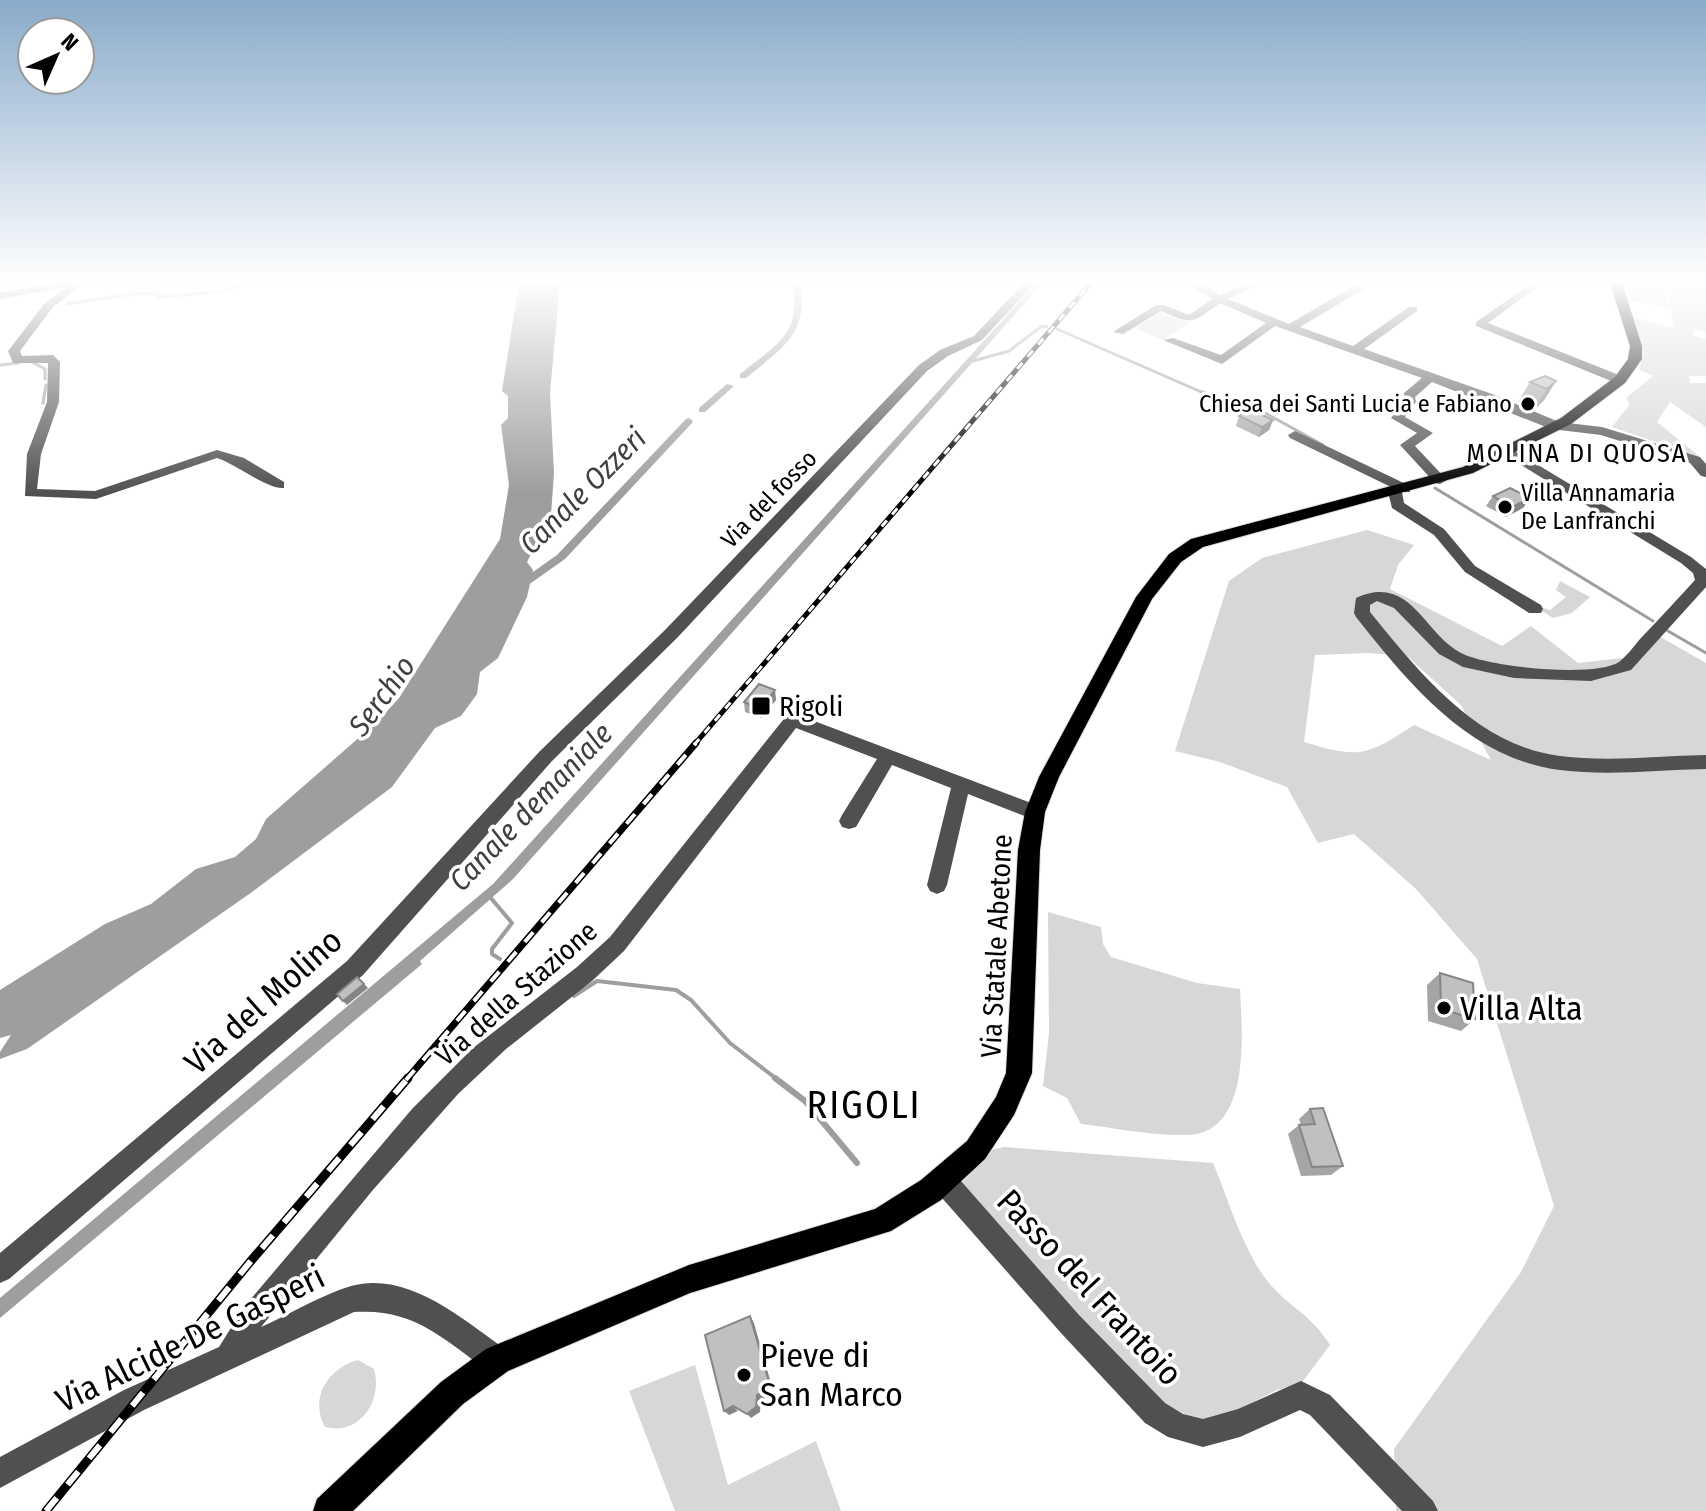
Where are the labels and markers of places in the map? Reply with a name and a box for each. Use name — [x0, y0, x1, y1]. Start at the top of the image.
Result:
place label: Chiesa dei Santi Lucia e Fabiano — [1199, 390, 1512, 418]
marker: Chiesa dei Santi Lucia e Fabiano — [1519, 395, 1537, 413]
place label: Villa Annamaria De Lanfranchi — [1521, 479, 1675, 535]
marker: Villa Annamaria De Lanfranchi — [1496, 498, 1514, 516]
place label: Rigoli — [779, 690, 843, 723]
marker: Rigoli — [750, 695, 772, 717]
place label: Villa Alta — [1460, 988, 1583, 1029]
marker: Villa Alta — [1435, 999, 1453, 1017]
place label: Pieve di San Marco — [760, 1335, 903, 1415]
marker: Pieve di San Marco — [735, 1366, 753, 1384]

